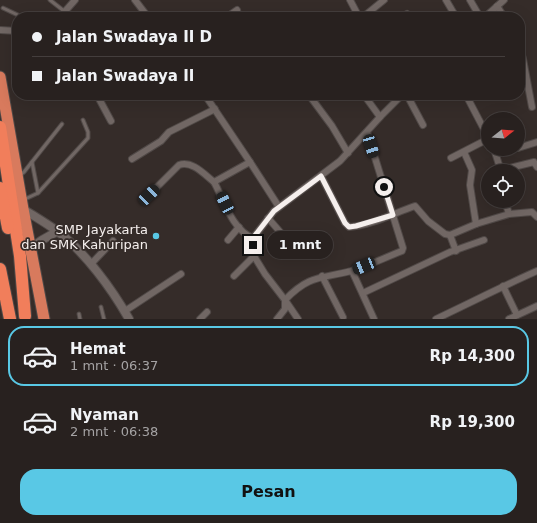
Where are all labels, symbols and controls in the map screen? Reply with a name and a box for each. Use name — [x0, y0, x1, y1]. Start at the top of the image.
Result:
text: Jalan Swadaya II D — [56, 28, 212, 46]
text: Jalan Swadaya II — [56, 67, 194, 85]
north arrow — [481, 112, 525, 156]
map controls — [481, 112, 525, 208]
car — [362, 133, 380, 159]
button: locate — [481, 164, 525, 208]
route start — [375, 178, 393, 196]
car — [136, 182, 162, 208]
car — [214, 190, 236, 216]
place label: SMP Jayakarta dan SMK Kahuripan — [21, 222, 148, 252]
marker: SMP Jayakarta dan SMK Kahuripan — [151, 231, 161, 241]
callout: 1 mnt — [267, 231, 333, 259]
route end — [244, 236, 262, 254]
text: 1 mnt — [279, 237, 321, 252]
car — [351, 256, 377, 276]
icon: car — [22, 338, 58, 374]
text: Hemat — [70, 340, 126, 358]
text: Rp 14,300 — [430, 347, 515, 365]
text: 1 mnt · 06:37 — [70, 358, 158, 373]
icon: car — [22, 404, 58, 440]
text: Nyaman — [70, 406, 139, 424]
text: Rp 19,300 — [430, 413, 515, 431]
text: 2 mnt · 06:38 — [70, 424, 158, 439]
button: Pesan — [20, 469, 517, 515]

